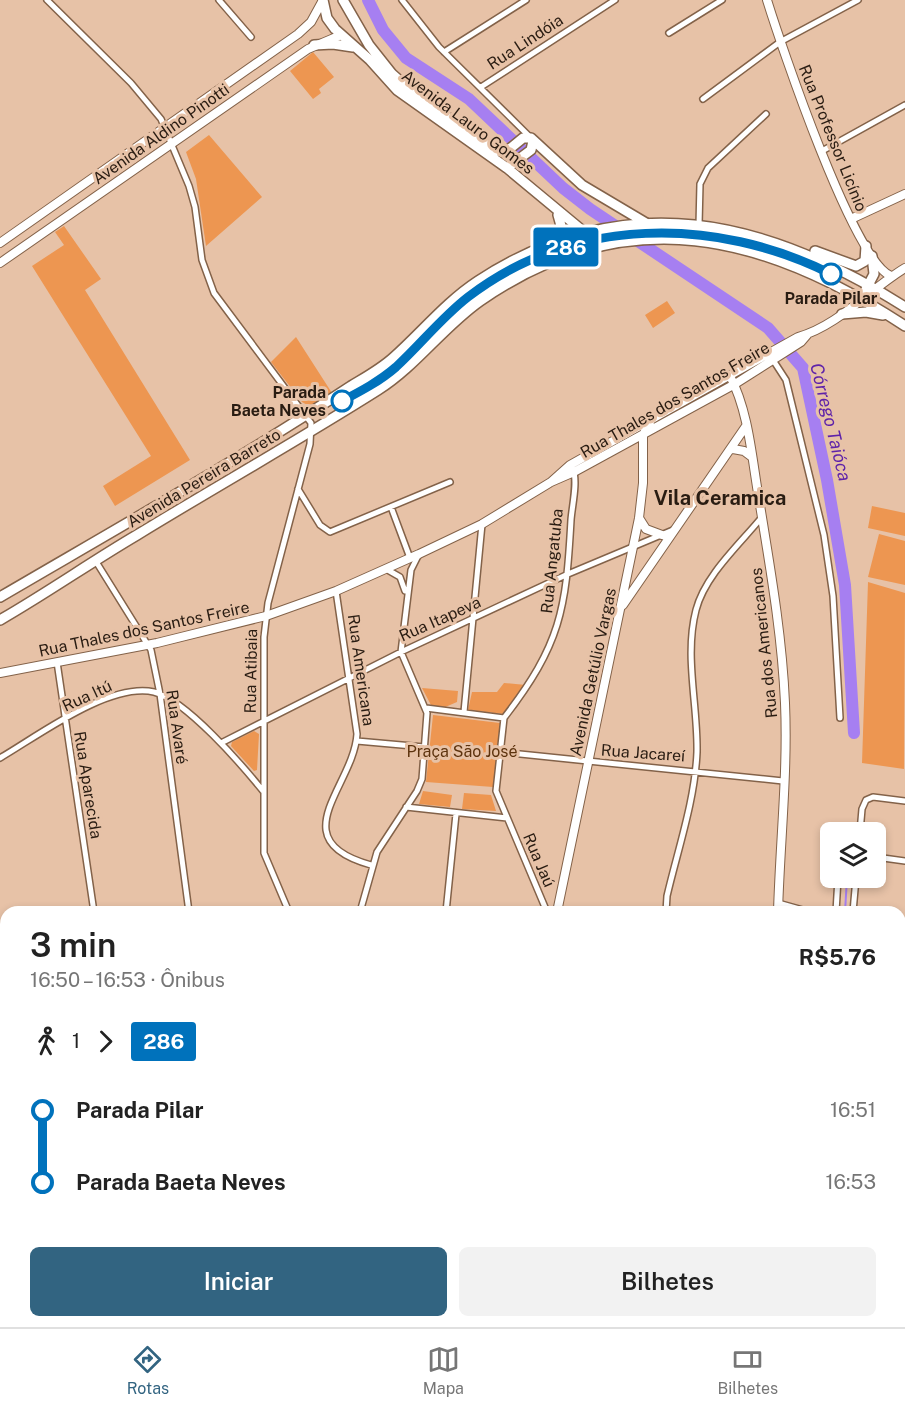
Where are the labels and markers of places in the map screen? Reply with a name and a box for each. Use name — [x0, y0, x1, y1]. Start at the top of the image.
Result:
marker: Parada Pilar — [820, 263, 842, 285]
place label: Parada Pilar — [785, 289, 878, 308]
place label: Parada Baeta Neves — [231, 383, 326, 420]
marker: Parada Baeta Neves — [331, 390, 353, 412]

